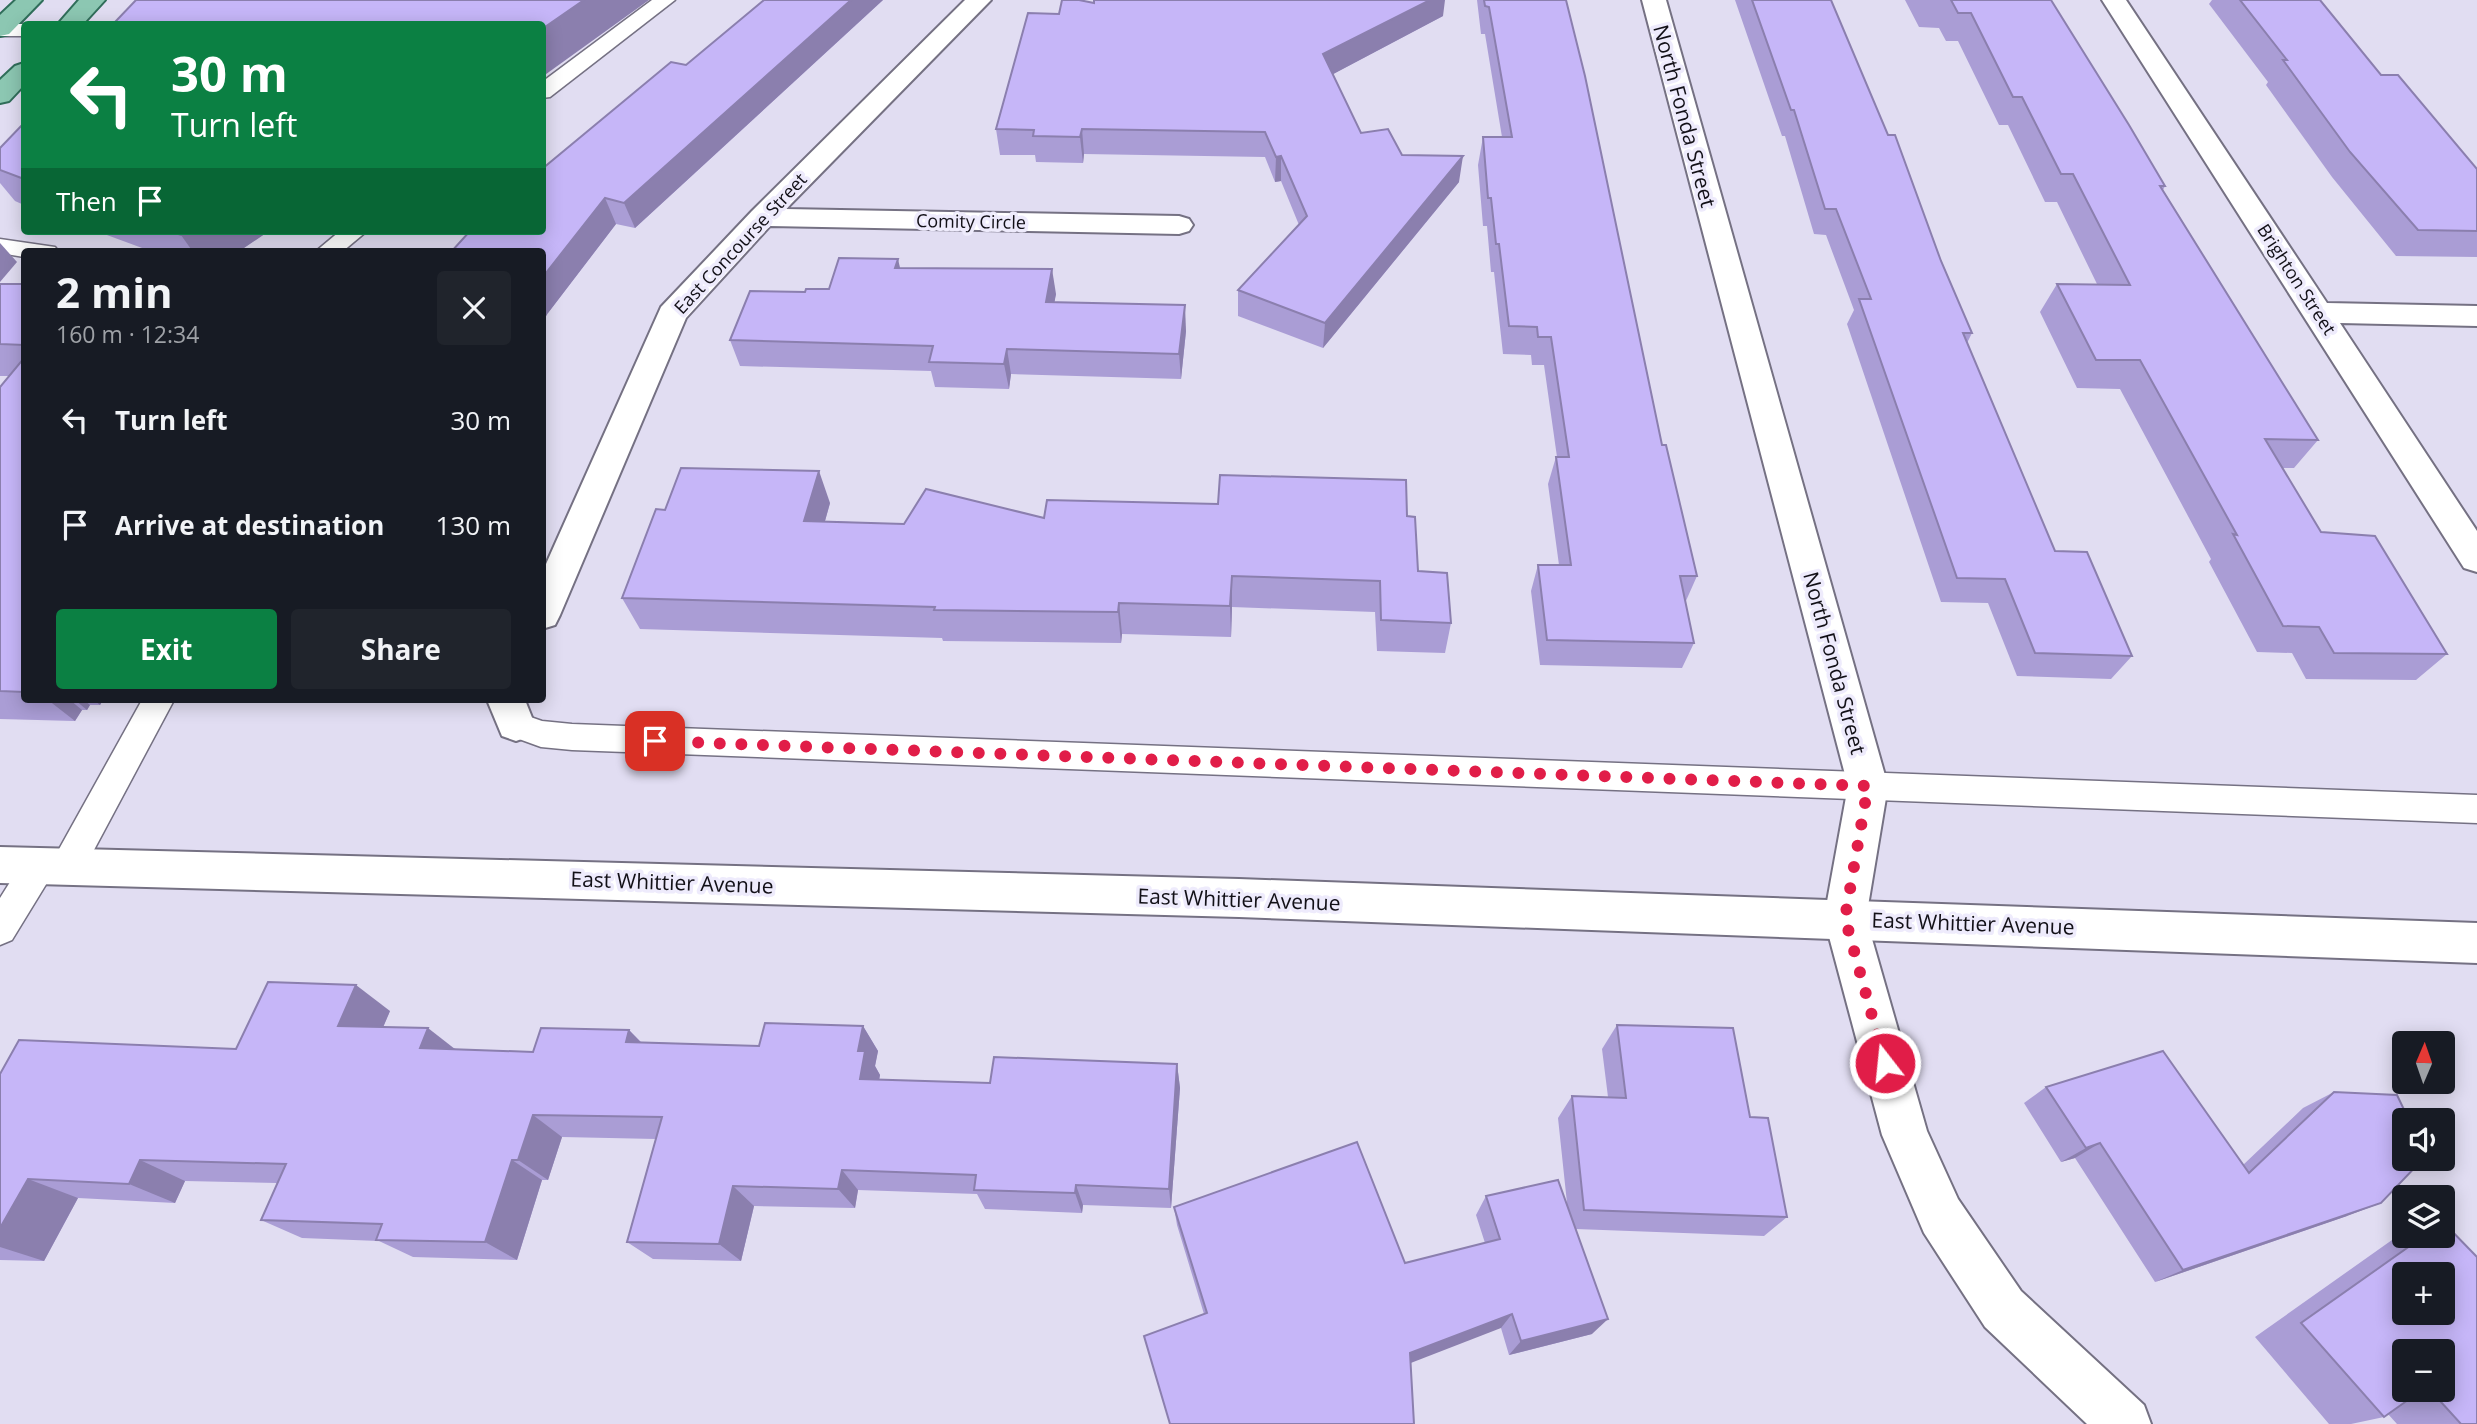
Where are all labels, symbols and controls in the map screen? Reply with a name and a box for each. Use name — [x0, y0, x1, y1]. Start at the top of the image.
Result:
street label: North Fonda Street — [1647, 22, 1723, 210]
text: 30 m — [171, 40, 288, 106]
icon: left — [56, 49, 147, 140]
text: Turn left — [171, 103, 297, 146]
street label: East Concourse Street — [668, 167, 812, 319]
icon: arrive — [131, 182, 169, 220]
text: Then — [56, 183, 117, 219]
street label: Comity Circle — [916, 208, 1026, 234]
street label: Brighton Street — [2252, 219, 2342, 339]
text: 2 min — [56, 263, 173, 320]
button: close — [437, 271, 511, 345]
text: 160 m · 12:34 — [56, 318, 199, 350]
icon: left — [56, 401, 94, 439]
text: Turn left — [115, 402, 227, 438]
text: 30 m — [450, 402, 511, 438]
icon: arrive — [56, 506, 94, 544]
text: Arrive at destination — [115, 507, 384, 543]
text: 130 m — [436, 507, 511, 543]
street label: North Fonda Street — [1797, 569, 1873, 757]
button: Exit — [56, 609, 277, 689]
button: Share — [291, 609, 511, 689]
pin — [625, 711, 685, 771]
icon: arrive — [636, 722, 674, 760]
street label: East Whittier Avenue — [570, 864, 774, 900]
street label: East Whittier Avenue — [1137, 881, 1341, 917]
street label: East Whittier Avenue — [1871, 905, 2075, 941]
position arrow — [1848, 1026, 1922, 1100]
north arrow — [2392, 1031, 2455, 1094]
map controls — [2392, 1031, 2455, 1402]
button: sound — [2392, 1108, 2455, 1171]
button: layers — [2392, 1185, 2455, 1248]
button: + — [2392, 1262, 2455, 1325]
button: − — [2392, 1339, 2455, 1402]

